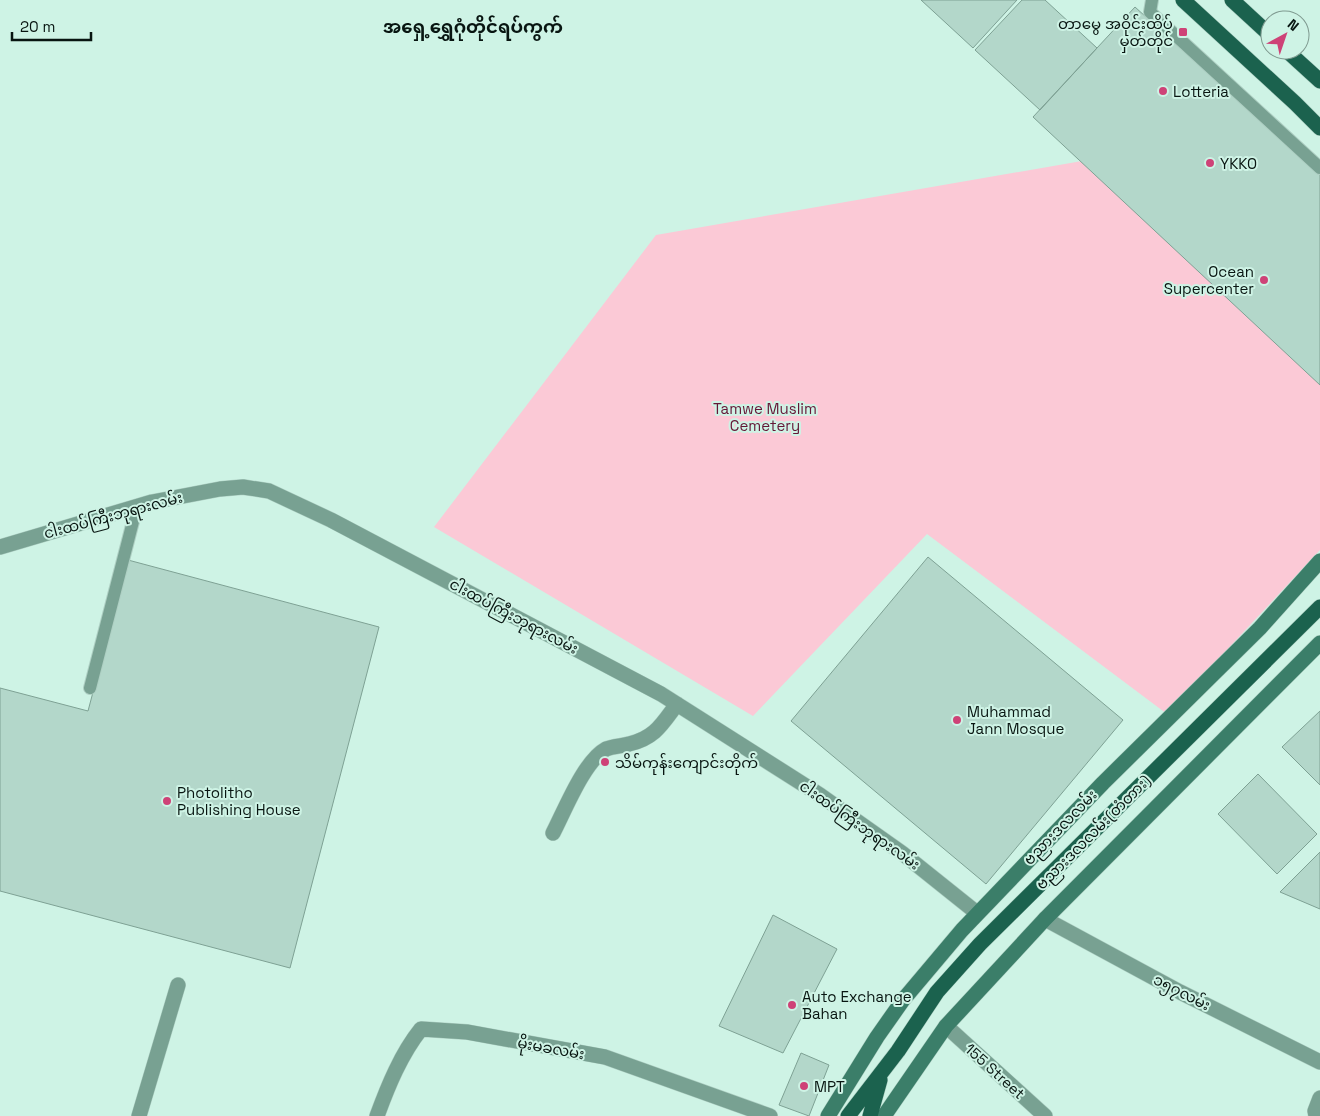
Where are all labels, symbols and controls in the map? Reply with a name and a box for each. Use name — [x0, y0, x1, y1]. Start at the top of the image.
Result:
scale bar — [12, 10, 91, 42]
north arrow — [1260, 10, 1310, 60]
place label: တာမွေ အဝိုင်းထိပ် မှတ်တိုင် — [1058, 14, 1173, 53]
district label: အရှေ့ရွှေဂုံတိုင်ရပ်ကွက် — [383, 15, 563, 41]
text: N — [1284, 15, 1303, 35]
text: 20 m — [20, 17, 55, 36]
marker: တာမွေ အဝိုင်းထိပ် မှတ်တိုင် — [1177, 26, 1189, 38]
place label: Lotteria — [1173, 82, 1229, 101]
marker: Lotteria — [1157, 85, 1169, 97]
place label: YKKO — [1220, 154, 1257, 173]
marker: YKKO — [1204, 157, 1216, 169]
place label: Ocean Supercenter — [1164, 262, 1254, 298]
marker: Ocean Supercenter — [1258, 274, 1270, 286]
park label: Tamwe Muslim Cemetery — [713, 399, 817, 435]
street label: ငါးထပ်ကြီးဘုရားလမ်း — [42, 487, 185, 546]
street label: ငါးထပ်ကြီးဘုရားလမ်း — [445, 574, 582, 661]
place label: Muhammad Jann Mosque — [967, 702, 1064, 738]
marker: Muhammad Jann Mosque — [951, 714, 963, 726]
place label: သိမ်ကုန်းကျောင်းတိုက် — [615, 753, 758, 775]
marker: သိမ်ကုန်းကျောင်းတိုက် — [599, 756, 611, 768]
street label: ဗညားဒလလမ်း(တံတား) — [1032, 771, 1156, 895]
street label: ငါးထပ်ကြီးဘုရားလမ်း — [794, 776, 924, 876]
place label: Photolitho Publishing House — [177, 783, 301, 819]
street label: ဗညားဒလလမ်း — [1019, 785, 1103, 871]
marker: Photolitho Publishing House — [161, 795, 173, 807]
street label: ၁၅၇လမ်း — [1149, 970, 1214, 1017]
place label: Auto Exchange Bahan — [802, 987, 912, 1023]
marker: Auto Exchange Bahan — [786, 999, 798, 1011]
street label: မိုးမခလမ်း — [515, 1033, 586, 1066]
street label: 155 Street — [961, 1039, 1029, 1103]
place label: MPT — [814, 1077, 845, 1096]
marker: MPT — [798, 1080, 810, 1092]

